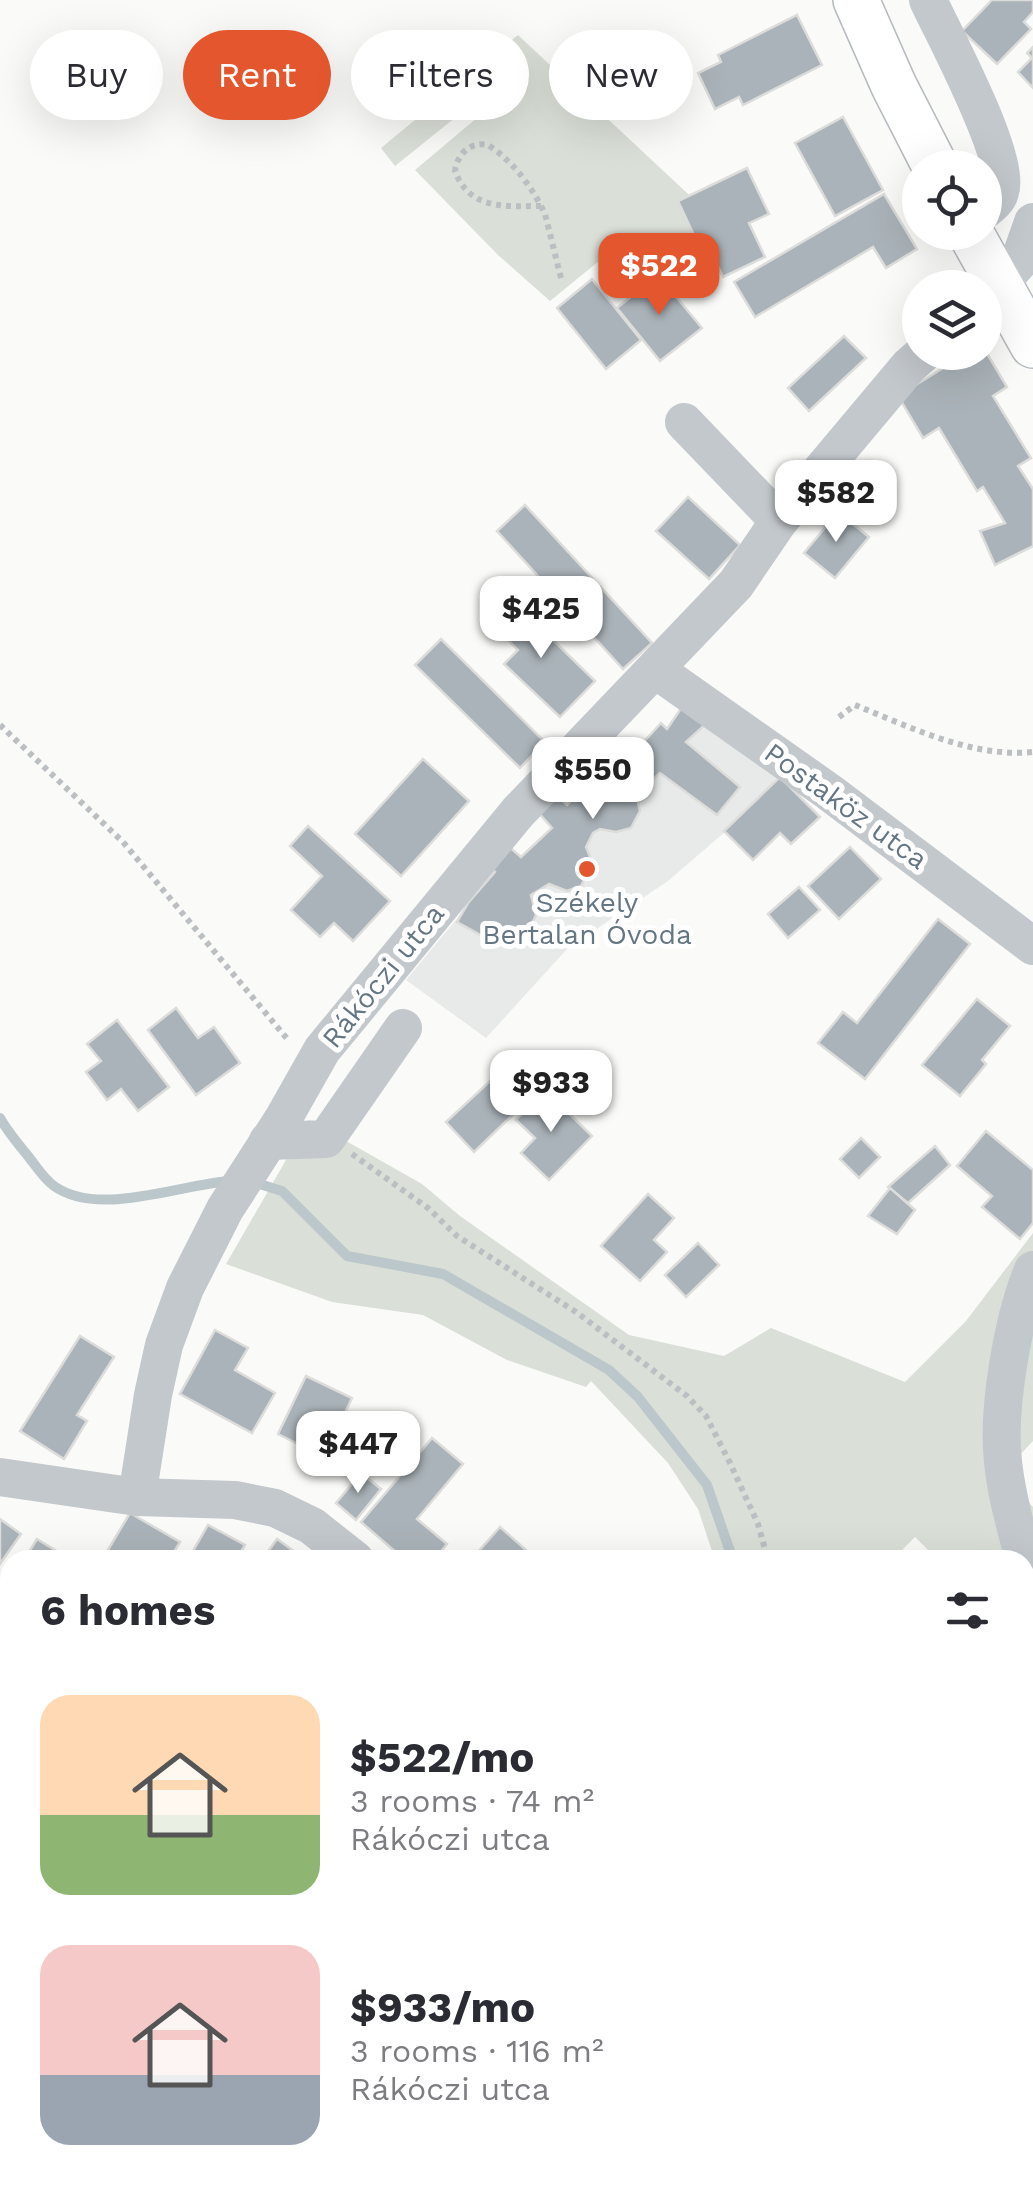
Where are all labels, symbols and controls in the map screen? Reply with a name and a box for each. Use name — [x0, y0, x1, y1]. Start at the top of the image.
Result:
chip: Buy — [30, 30, 163, 120]
chip: Rent — [183, 30, 331, 120]
chip: Filters — [351, 30, 529, 120]
chip: New — [549, 30, 693, 120]
map controls — [902, 150, 1002, 370]
button: locate — [902, 150, 1002, 250]
pin: $522 — [600, 233, 718, 318]
text: $522 — [620, 246, 698, 284]
button: layers — [902, 270, 1002, 370]
pin: $582 — [777, 460, 895, 545]
text: $582 — [797, 473, 875, 511]
pin: $425 — [482, 576, 600, 661]
text: $425 — [502, 589, 580, 627]
street label: Postaköz utca — [758, 736, 934, 876]
pin: $550 — [534, 737, 652, 822]
text: $550 — [554, 750, 632, 788]
marker: Székely Bertalan Óvoda — [576, 858, 598, 880]
place label: Székely Bertalan Óvoda — [482, 886, 692, 951]
street label: Rákóczi utca — [315, 898, 451, 1054]
pin: $933 — [492, 1050, 610, 1135]
text: $933 — [512, 1063, 590, 1101]
pin: $447 — [299, 1411, 417, 1496]
text: $447 — [318, 1424, 398, 1462]
icon: filters — [940, 1583, 995, 1638]
text: 6 homes — [40, 1586, 215, 1635]
text: $522/mo — [350, 1733, 534, 1782]
icon: home — [120, 1735, 240, 1855]
text: 3 rooms · 74 m² — [350, 1782, 594, 1820]
text: Rákóczi utca — [350, 1820, 550, 1858]
text: $933/mo — [350, 1983, 535, 2032]
icon: home — [120, 1985, 240, 2105]
text: 3 rooms · 116 m² — [350, 2032, 604, 2070]
text: Rákóczi utca — [350, 2070, 550, 2108]

